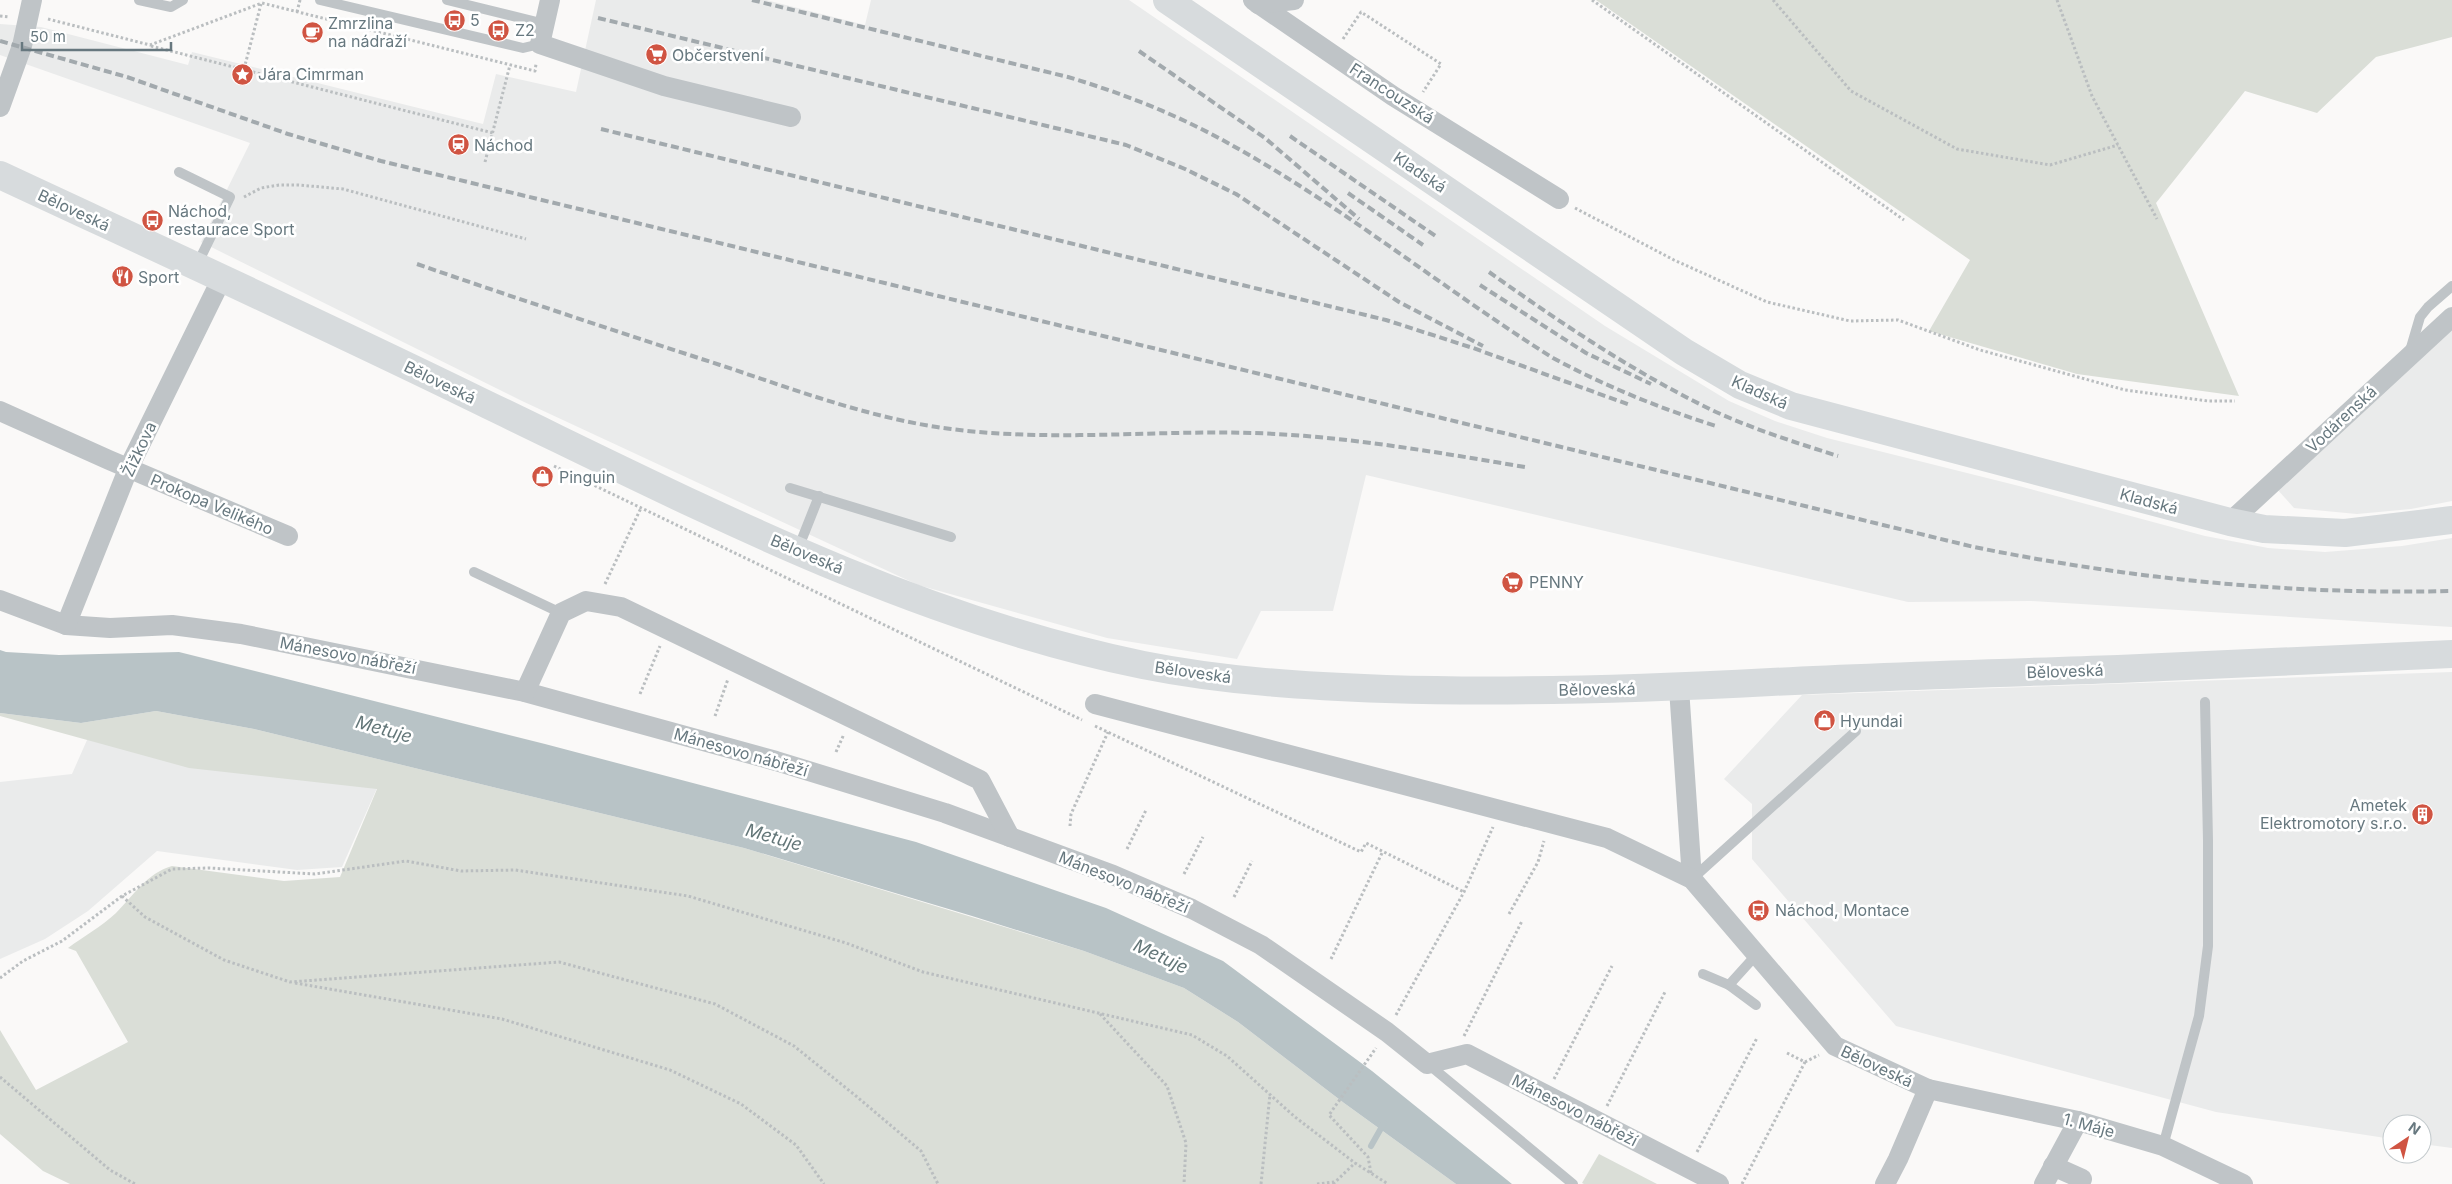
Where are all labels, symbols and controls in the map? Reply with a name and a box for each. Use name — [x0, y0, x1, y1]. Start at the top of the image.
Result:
bus stop icon: 5 — [442, 8, 466, 32]
place label: 5 — [470, 10, 480, 30]
place label: Zmrzlina na nádraží — [328, 13, 407, 51]
bus stop icon: Z2 — [487, 18, 511, 42]
scale bar — [22, 20, 171, 52]
cafe icon: Zmrzlina na nádraží — [300, 20, 324, 44]
place label: Z2 — [515, 20, 535, 40]
text: 50 m — [30, 27, 66, 46]
supermarket icon: Občerstvení — [644, 43, 668, 67]
place label: Občerstvení — [672, 45, 764, 65]
street label: Francouzská — [1346, 58, 1438, 128]
place icon: Jára Cimrman — [230, 62, 254, 86]
place label: Jára Cimrman — [258, 64, 364, 84]
station icon: Náchod — [446, 133, 470, 157]
place label: Náchod — [474, 135, 533, 155]
street label: Kladská — [1390, 147, 1450, 197]
street label: Běloveská — [35, 185, 113, 235]
place label: Náchod, restaurace Sport — [168, 201, 294, 239]
bus stop icon: Náchod, restaurace Sport — [140, 208, 164, 232]
restaurant icon: Sport — [110, 265, 134, 289]
place label: Sport — [138, 267, 179, 287]
street label: Běloveská — [401, 356, 479, 408]
street label: Kladská — [1729, 371, 1791, 413]
street label: Vodárenská — [2302, 381, 2380, 457]
street label: Žižkova — [118, 418, 160, 480]
shop icon: Pinguin — [531, 465, 555, 489]
place label: Pinguin — [559, 467, 615, 487]
street label: Prokopa Velikého — [148, 469, 276, 539]
street label: Kladská — [2118, 484, 2180, 518]
street label: Běloveská — [768, 530, 846, 578]
supermarket icon: PENNY — [1501, 570, 1525, 594]
place label: PENNY — [1529, 572, 1584, 592]
street label: Mánesovo nábřeží — [278, 632, 418, 678]
street label: Běloveská — [1153, 657, 1233, 687]
street label: Běloveská — [2026, 660, 2104, 682]
street label: Běloveská — [1558, 678, 1636, 700]
shop icon: Hyundai — [1812, 709, 1836, 733]
water label: Metuje — [353, 711, 415, 747]
place label: Hyundai — [1840, 711, 1903, 731]
street label: Mánesovo nábřeží — [672, 723, 810, 781]
place label: Ametek Elektromotory s.r.o. — [2260, 795, 2407, 833]
building icon: Ametek Elektromotory s.r.o. — [2411, 802, 2435, 826]
water label: Metuje — [743, 819, 805, 855]
street label: Mánesovo nábřeží — [1056, 847, 1192, 917]
bus stop icon: Náchod, Montace — [1747, 898, 1771, 922]
place label: Náchod, Montace — [1775, 900, 1909, 920]
water label: Metuje — [1130, 934, 1192, 978]
street label: Běloveská — [1838, 1041, 1916, 1091]
street label: Mánesovo nábřeží — [1509, 1070, 1641, 1150]
street label: 1. Máje — [2061, 1109, 2117, 1141]
north arrow — [2382, 1114, 2432, 1164]
text: N — [2405, 1118, 2424, 1138]

